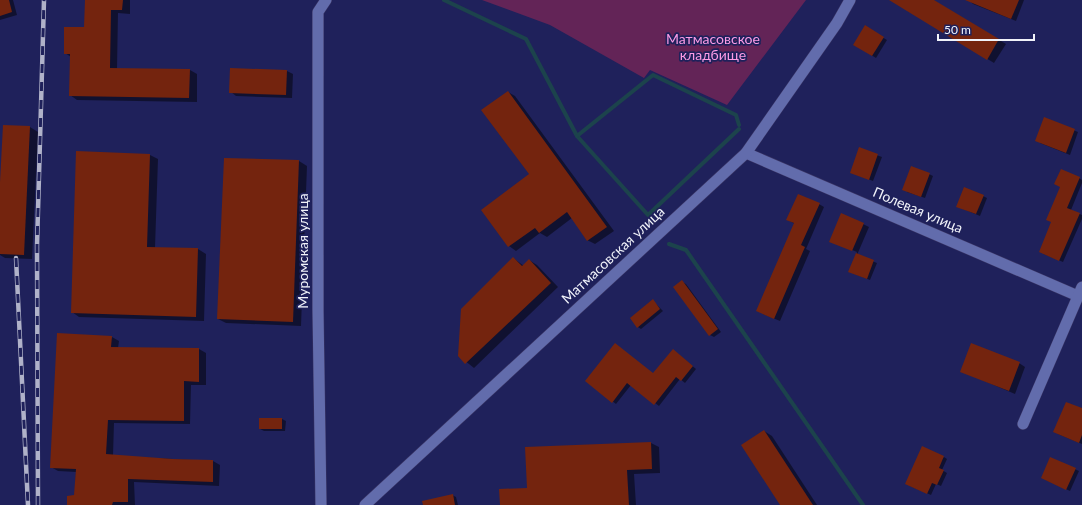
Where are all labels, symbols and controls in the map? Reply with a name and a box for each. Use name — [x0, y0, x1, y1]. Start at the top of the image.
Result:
scale bar — [938, 16, 1034, 42]
text: 50 m — [944, 22, 971, 37]
park label: Матмасовское кладбище — [666, 30, 760, 63]
street label: Полевая улица — [871, 183, 966, 236]
street label: Муромская улица — [294, 193, 311, 309]
street label: Матмасовская улица — [558, 203, 668, 307]

